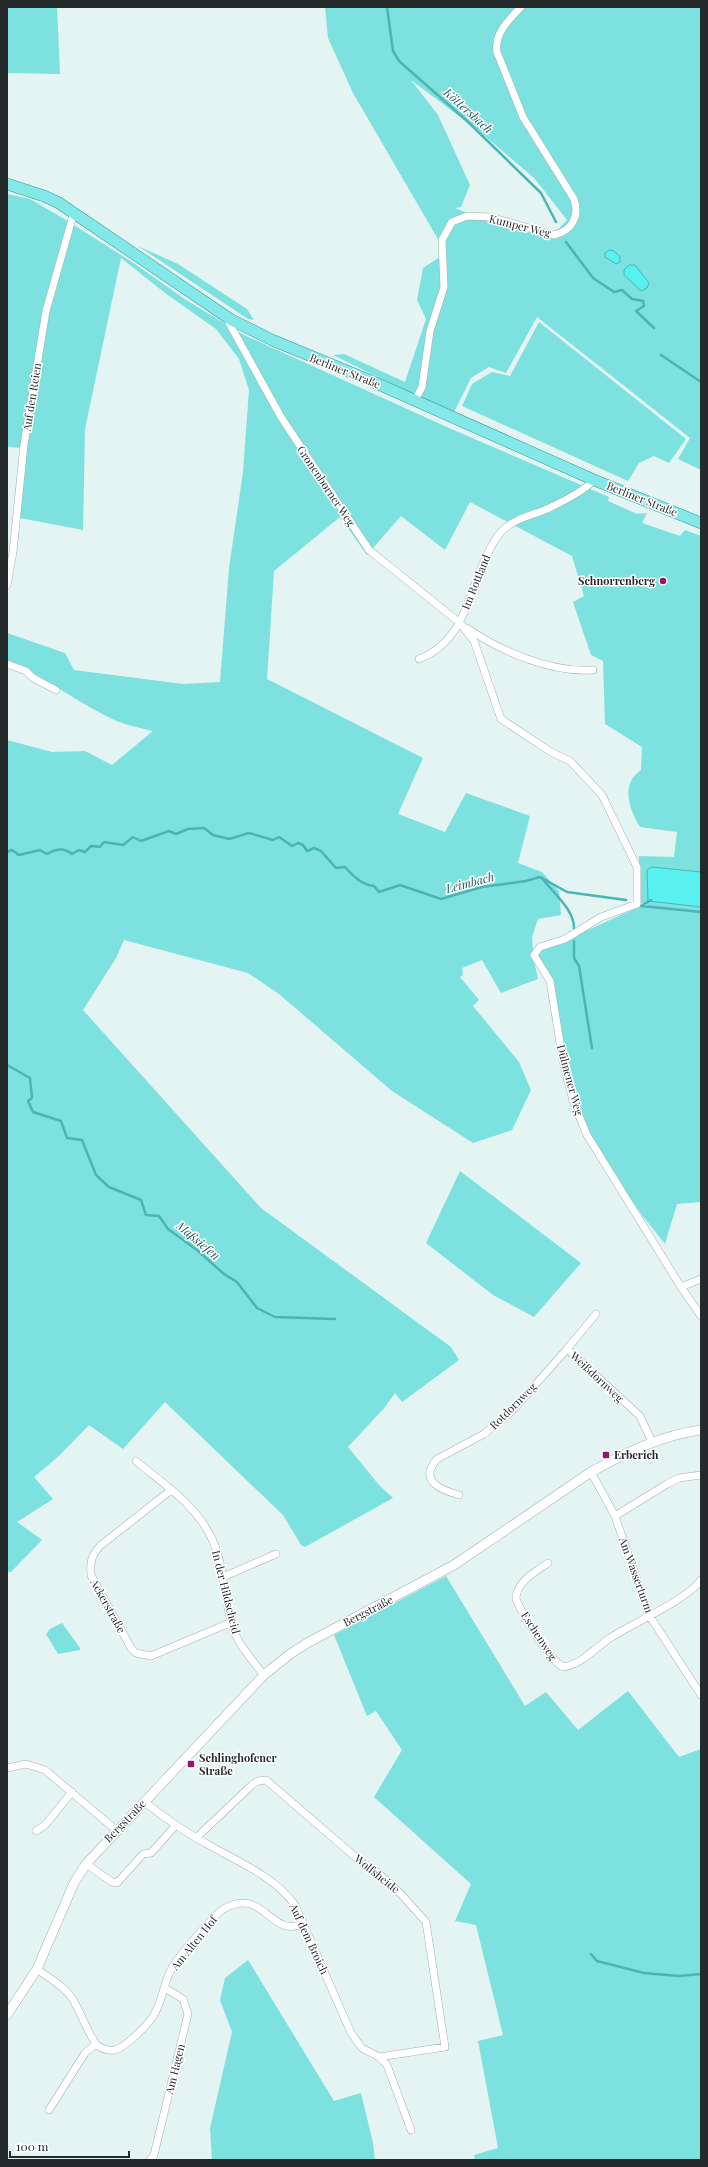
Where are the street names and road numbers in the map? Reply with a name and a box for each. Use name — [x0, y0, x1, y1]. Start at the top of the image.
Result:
street label: Kumper Weg — [488, 211, 553, 240]
street label: Berliner Straße — [308, 349, 383, 392]
street label: Auf den Reien — [19, 361, 44, 433]
street label: Gronenborner Weg — [294, 443, 359, 529]
street label: Berliner Straße — [605, 477, 680, 520]
street label: Im Rottland — [458, 551, 494, 612]
street label: Dülmener Weg — [554, 1043, 587, 1117]
street label: Weißdornweg — [567, 1347, 627, 1405]
street label: Rotdornweg — [486, 1379, 540, 1432]
street label: Am Wasserturm — [616, 1534, 657, 1615]
street label: In der Hildscheid — [209, 1549, 244, 1636]
street label: Ackerstraße — [87, 1575, 130, 1636]
street label: Bergstraße — [340, 1591, 396, 1630]
street label: Eschenweg — [518, 1608, 561, 1663]
street label: Bergstraße — [100, 1796, 149, 1845]
street label: Wolfsheide — [351, 1850, 403, 1897]
street label: Auf dem Broich — [286, 1900, 333, 1977]
street label: Am Alten Hof — [166, 1911, 221, 1974]
street label: Am Hagen — [161, 2042, 188, 2096]

